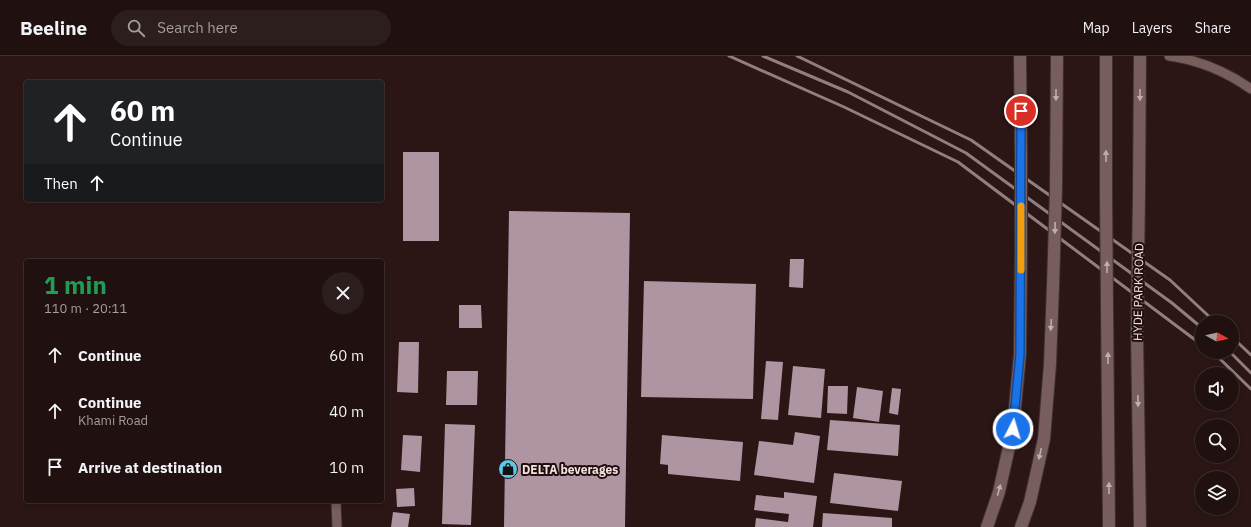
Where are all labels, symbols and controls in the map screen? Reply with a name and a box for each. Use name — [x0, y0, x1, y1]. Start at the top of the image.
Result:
search box — [111, 10, 391, 46]
text: Beeline — [20, 16, 87, 40]
icon: search — [125, 17, 147, 39]
text: Search here — [157, 18, 238, 37]
text: Map — [1083, 19, 1110, 37]
text: Layers — [1132, 19, 1173, 37]
text: Share — [1195, 19, 1231, 37]
one-way arrow — [1053, 89, 1059, 102]
one-way arrow — [1137, 89, 1143, 102]
text: 60 m — [110, 92, 175, 129]
pin — [1004, 94, 1038, 128]
icon: ahead — [44, 96, 96, 148]
icon: arrive — [1010, 100, 1032, 122]
text: Continue — [110, 128, 183, 151]
one-way arrow — [1103, 149, 1109, 162]
icon: ahead — [86, 172, 108, 194]
text: Then — [44, 174, 78, 193]
one-way arrow — [1052, 222, 1058, 235]
street label: HYDE PARK ROAD — [1130, 243, 1146, 341]
one-way arrow — [1104, 260, 1110, 273]
text: 1 min — [44, 269, 107, 301]
button: close — [322, 272, 364, 314]
text: 110 m · 20:11 — [44, 300, 127, 317]
north arrow — [1195, 315, 1239, 359]
map controls — [1195, 315, 1239, 515]
one-way arrow — [1048, 319, 1055, 331]
icon: ahead — [44, 344, 66, 366]
text: Continue — [78, 346, 142, 365]
text: 60 m — [329, 346, 364, 365]
one-way arrow — [1105, 351, 1111, 364]
button: sound — [1195, 367, 1239, 411]
text: Continue — [78, 393, 142, 412]
one-way arrow — [1135, 395, 1141, 408]
icon: ahead — [44, 400, 66, 422]
text: 40 m — [329, 402, 364, 421]
position arrow — [992, 408, 1034, 450]
text: Khami Road — [78, 412, 148, 429]
button: search — [1195, 419, 1239, 463]
one-way arrow — [1037, 448, 1043, 460]
icon: arrive — [44, 456, 66, 478]
text: Arrive at destination — [78, 458, 222, 477]
text: 10 m — [329, 458, 364, 477]
shop icon: DELTA beverages — [497, 458, 519, 480]
place label: DELTA beverages — [522, 462, 618, 477]
button: layers — [1195, 471, 1239, 515]
one-way arrow — [1106, 481, 1112, 494]
one-way arrow — [996, 484, 1002, 496]

